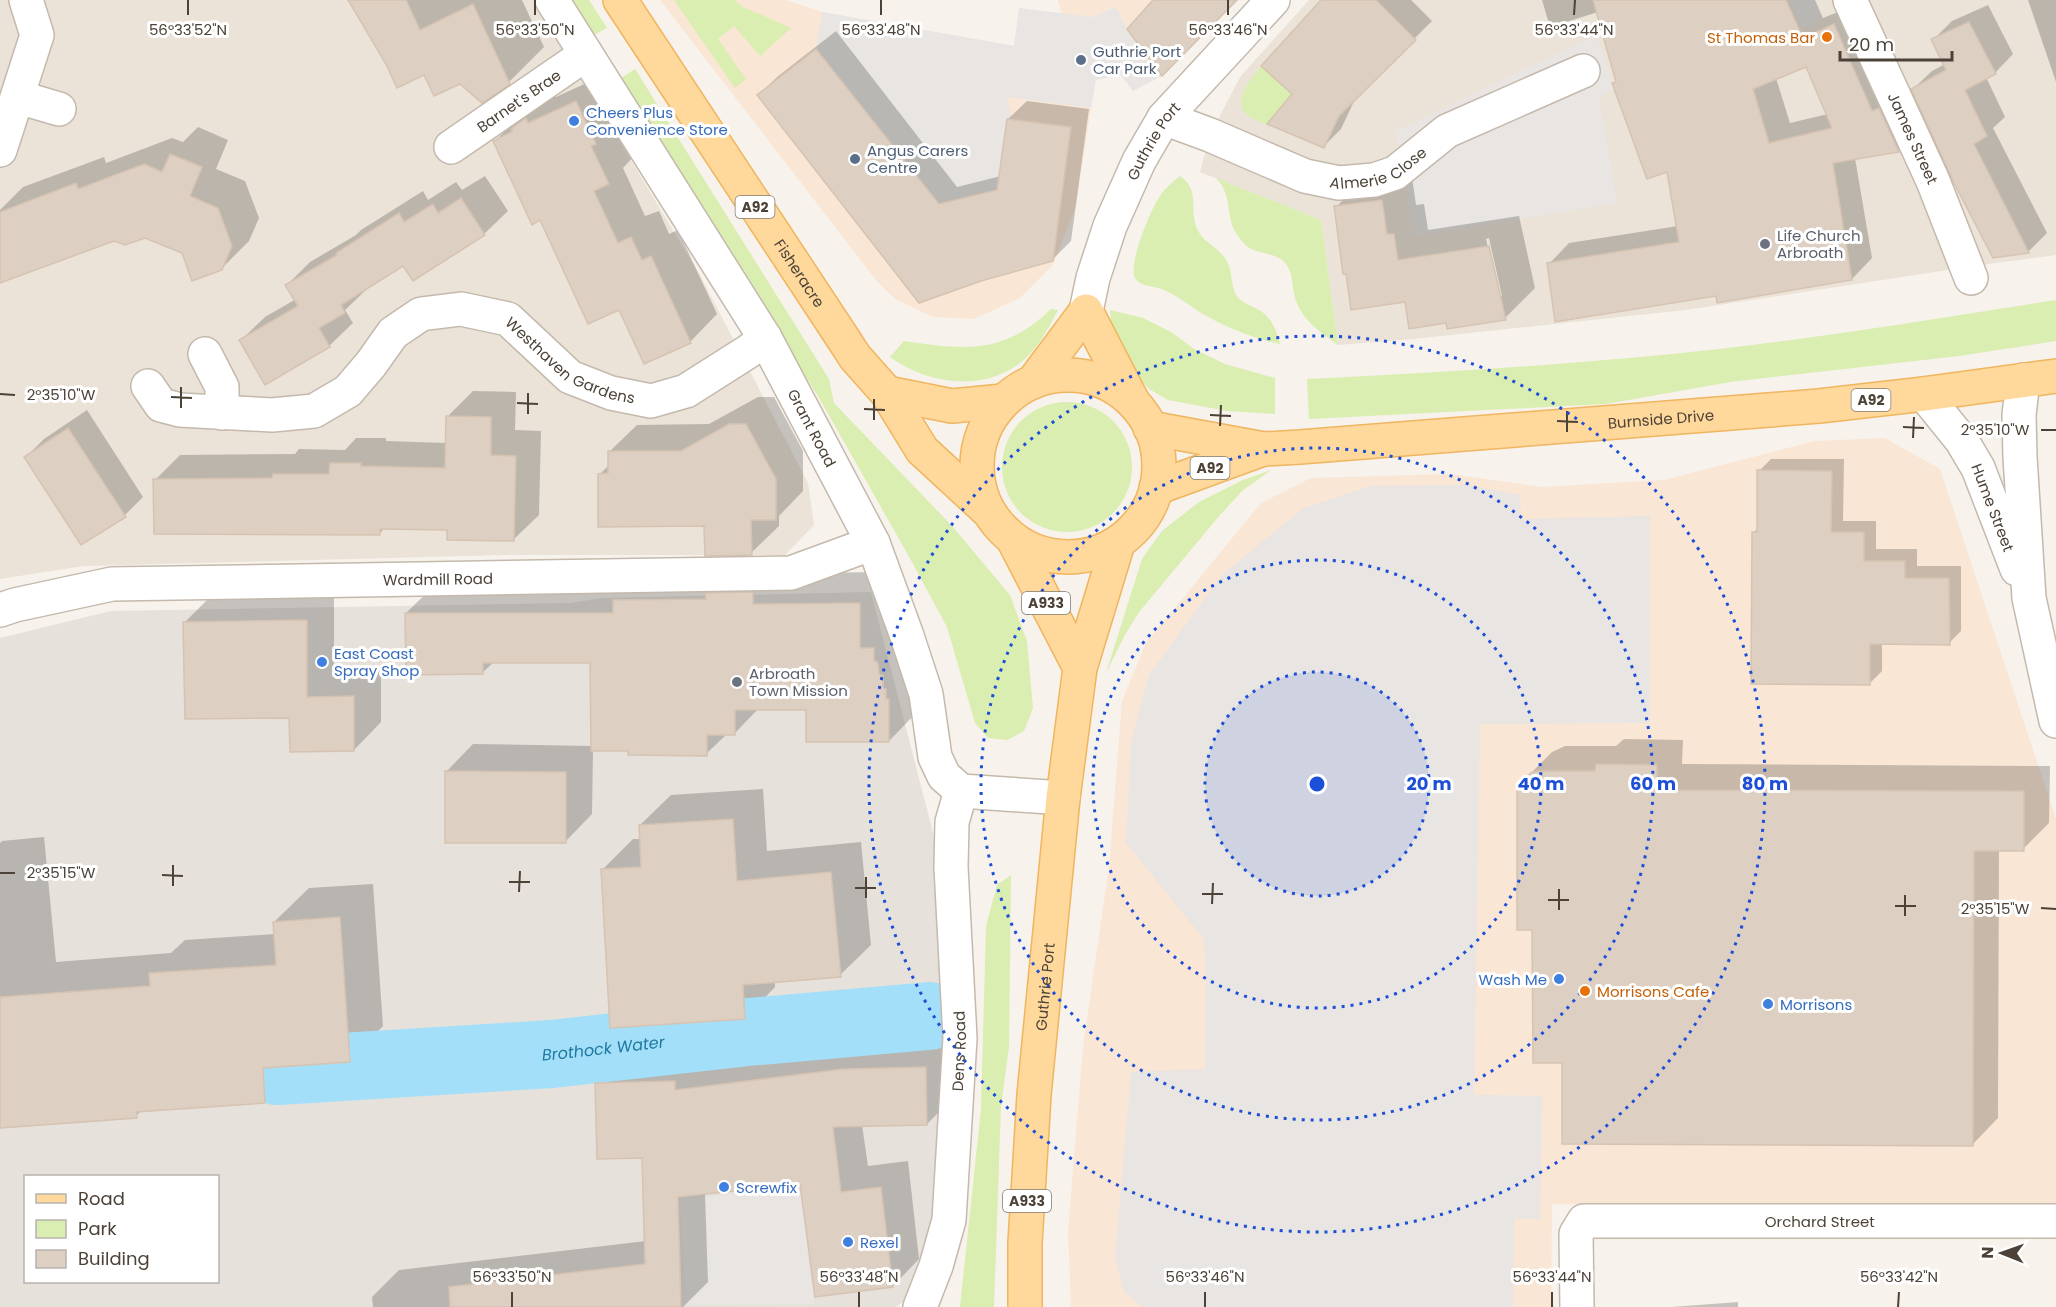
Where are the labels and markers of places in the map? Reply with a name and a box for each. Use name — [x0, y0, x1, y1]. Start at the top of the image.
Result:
place label: St Thomas Bar — [1707, 27, 1815, 48]
marker: St Thomas Bar — [1820, 30, 1834, 44]
place label: Guthrie Port Car Park — [1093, 41, 1181, 79]
marker: Guthrie Port Car Park — [1074, 53, 1088, 67]
place label: Cheers Plus Convenience Store — [586, 102, 728, 140]
marker: Cheers Plus Convenience Store — [567, 114, 581, 128]
place label: Angus Carers Centre — [867, 140, 968, 178]
marker: Angus Carers Centre — [848, 152, 862, 166]
place label: Life Church Arbroath — [1777, 225, 1861, 263]
marker: Life Church Arbroath — [1758, 237, 1772, 251]
place label: East Coast Spray Shop — [334, 643, 419, 681]
marker: East Coast Spray Shop — [315, 655, 329, 669]
place label: Arbroath Town Mission — [749, 663, 848, 701]
marker: Arbroath Town Mission — [730, 675, 744, 689]
centre of rings — [1307, 774, 1327, 794]
place label: Wash Me — [1479, 969, 1547, 990]
marker: Wash Me — [1552, 972, 1566, 986]
place label: Morrisons Cafe — [1597, 981, 1709, 1002]
marker: Morrisons Cafe — [1578, 984, 1592, 998]
place label: Morrisons — [1780, 994, 1852, 1015]
marker: Morrisons — [1761, 997, 1775, 1011]
place label: Screwfix — [736, 1177, 797, 1198]
marker: Screwfix — [717, 1180, 731, 1194]
place label: Rexel — [860, 1232, 899, 1253]
marker: Rexel — [841, 1235, 855, 1249]

